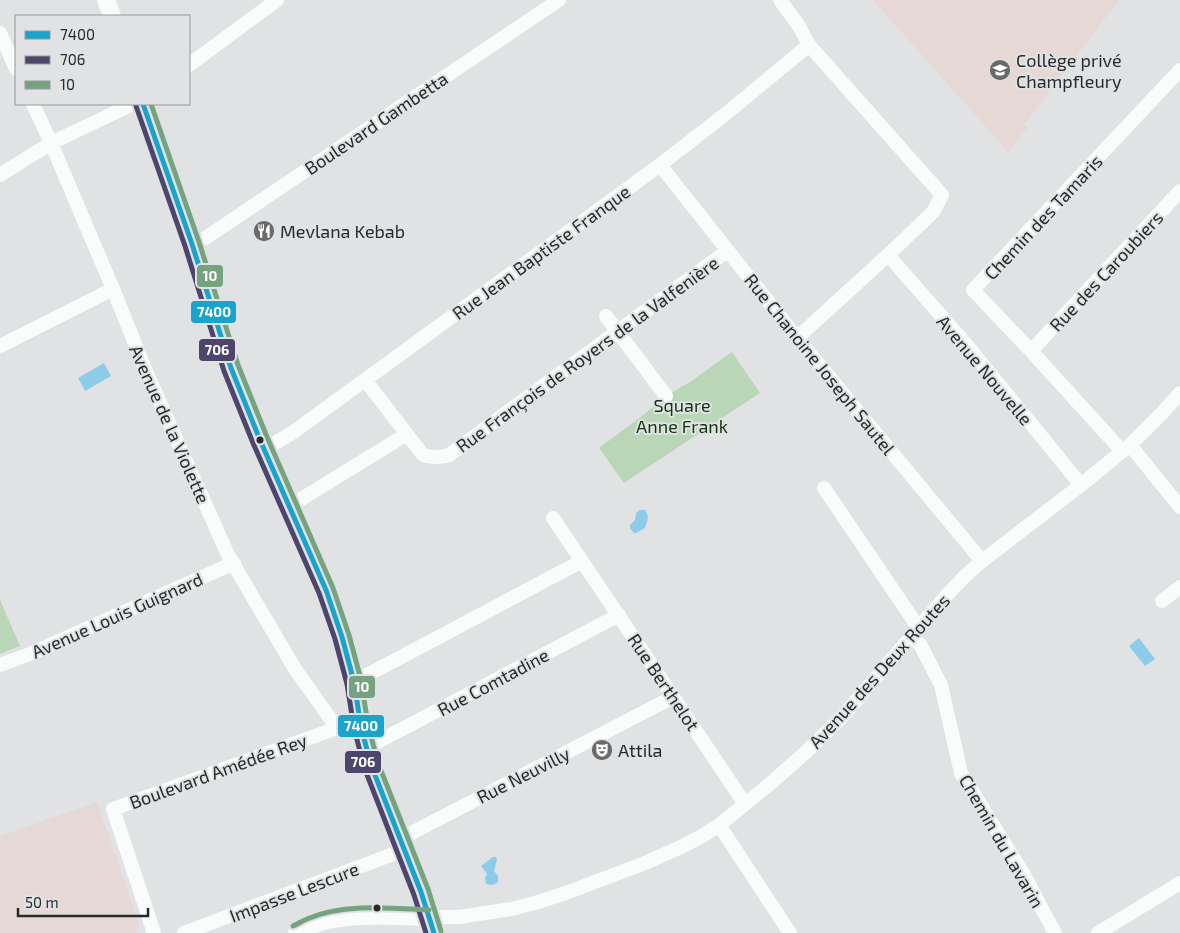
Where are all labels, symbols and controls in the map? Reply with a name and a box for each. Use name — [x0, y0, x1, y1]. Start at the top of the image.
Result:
legend — [15, 15, 190, 105]
text: 7400 — [60, 25, 95, 43]
place label: Collège privé Champfleury — [1016, 49, 1122, 92]
text: 706 — [60, 50, 85, 68]
school or university icon: Collège privé Champfleury — [988, 58, 1012, 82]
street label: Boulevard Gambetta — [300, 67, 452, 179]
text: 10 — [60, 75, 75, 93]
street label: Chemin des Tamaris — [979, 150, 1107, 284]
street label: Rue Jean Baptiste Franque — [448, 180, 634, 324]
street label: Rue des Caroubiers — [1045, 206, 1167, 336]
restaurant icon: Mevlana Kebab — [252, 219, 276, 243]
place label: Mevlana Kebab — [280, 220, 405, 242]
street label: Rue François de Royers de la Valfenière — [451, 251, 723, 458]
line badge: 10 — [196, 264, 224, 288]
text: 10 — [203, 267, 218, 284]
street label: Rue Chanoine Joseph Sautel — [740, 269, 900, 460]
line badge: 7400 — [190, 300, 237, 324]
text: 7400 — [197, 303, 231, 320]
street label: Avenue Nouvelle — [933, 310, 1037, 430]
line badge: 706 — [198, 338, 236, 362]
street label: Avenue de la Violette — [125, 341, 215, 507]
text: 706 — [205, 341, 229, 358]
park label: Square Anne Frank — [636, 394, 728, 437]
unlabelled marker — [255, 435, 265, 445]
street label: Avenue Louis Guignard — [28, 567, 206, 663]
street label: Avenue des Deux Routes — [804, 589, 954, 753]
street label: Rue Berthelot — [623, 629, 705, 735]
street label: Rue Comtadine — [434, 643, 552, 721]
line badge: 10 — [348, 675, 376, 699]
text: 10 — [355, 678, 370, 695]
line badge: 7400 — [337, 714, 385, 738]
text: 7400 — [344, 717, 378, 734]
street label: Boulevard Amédée Rey — [126, 728, 310, 813]
theatre icon: Attila — [590, 738, 614, 762]
place label: Attila — [618, 739, 662, 761]
street label: Rue Neuvilly — [473, 742, 574, 808]
line badge: 706 — [344, 750, 382, 774]
text: 706 — [351, 753, 375, 770]
street label: Chemin du Lavarin — [955, 770, 1049, 912]
street label: Impasse Lescure — [226, 857, 362, 927]
scale bar — [18, 886, 148, 918]
text: 50 m — [25, 893, 59, 911]
unlabelled marker — [372, 903, 382, 913]

